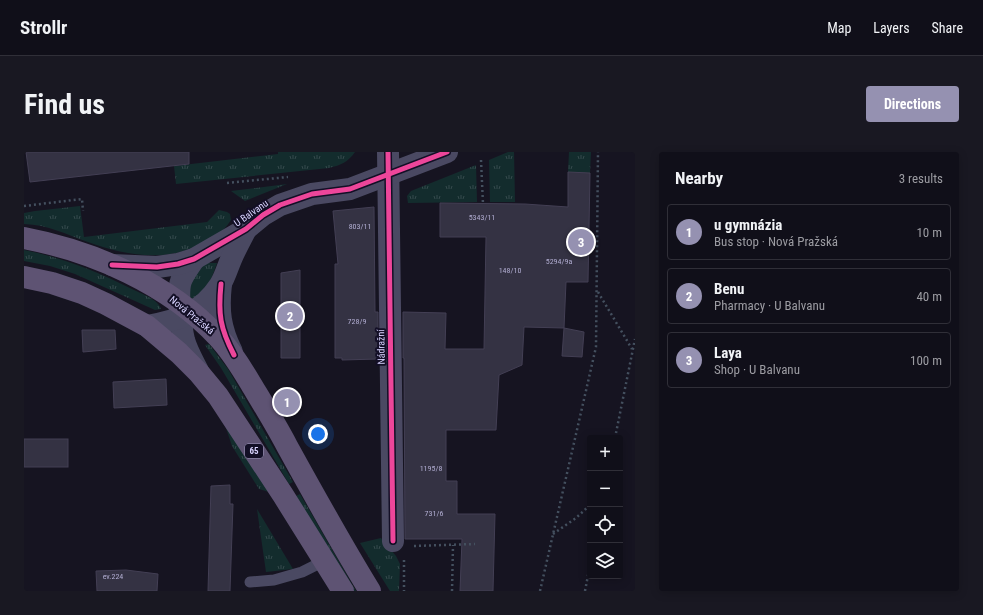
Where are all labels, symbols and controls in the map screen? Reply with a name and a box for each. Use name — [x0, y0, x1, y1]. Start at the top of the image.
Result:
text: Strollr — [20, 16, 67, 39]
text: Map — [827, 20, 851, 36]
text: Layers — [873, 20, 910, 36]
text: Share — [932, 20, 963, 36]
button: Directions — [866, 86, 959, 122]
text: Find us — [24, 88, 105, 121]
text: Nearby — [675, 168, 723, 188]
text: 3 results — [899, 171, 943, 186]
street label: U Balvanu — [232, 197, 270, 229]
house number: 5343/11 — [469, 213, 495, 222]
text: u gymnázia — [714, 216, 782, 234]
house number: 803/11 — [349, 222, 371, 231]
text: 1 — [686, 225, 692, 240]
text: 10 m — [916, 225, 942, 240]
pin: 3 — [568, 227, 594, 257]
text: Bus stop · Nová Pražská — [714, 234, 838, 249]
house number: 5294/9a — [546, 257, 572, 266]
house number: 148/10 — [499, 266, 521, 275]
text: Benu — [714, 280, 744, 298]
text: 2 — [686, 289, 692, 304]
text: 40 m — [916, 289, 942, 304]
street label: Nová Pražská — [168, 294, 217, 336]
text: Pharmacy · U Balvanu — [714, 298, 825, 313]
pin: 2 — [277, 301, 303, 331]
house number: 728/9 — [348, 317, 366, 326]
street label: Nádražní — [375, 329, 387, 365]
text: Laya — [714, 344, 742, 362]
text: 3 — [686, 353, 692, 368]
text: 100 m — [910, 353, 942, 368]
text: Shop · U Balvanu — [714, 362, 800, 377]
pin: 1 — [274, 387, 300, 417]
your location — [308, 424, 328, 444]
map controls — [587, 435, 623, 579]
button: + — [587, 435, 623, 471]
road number: 65 — [245, 444, 263, 458]
house number: 1195/8 — [420, 464, 442, 473]
button: − — [587, 471, 623, 507]
button: locate — [587, 507, 623, 543]
house number: 731/6 — [425, 509, 443, 518]
button: layers — [587, 543, 623, 579]
house number: ev.224 — [103, 572, 123, 581]

